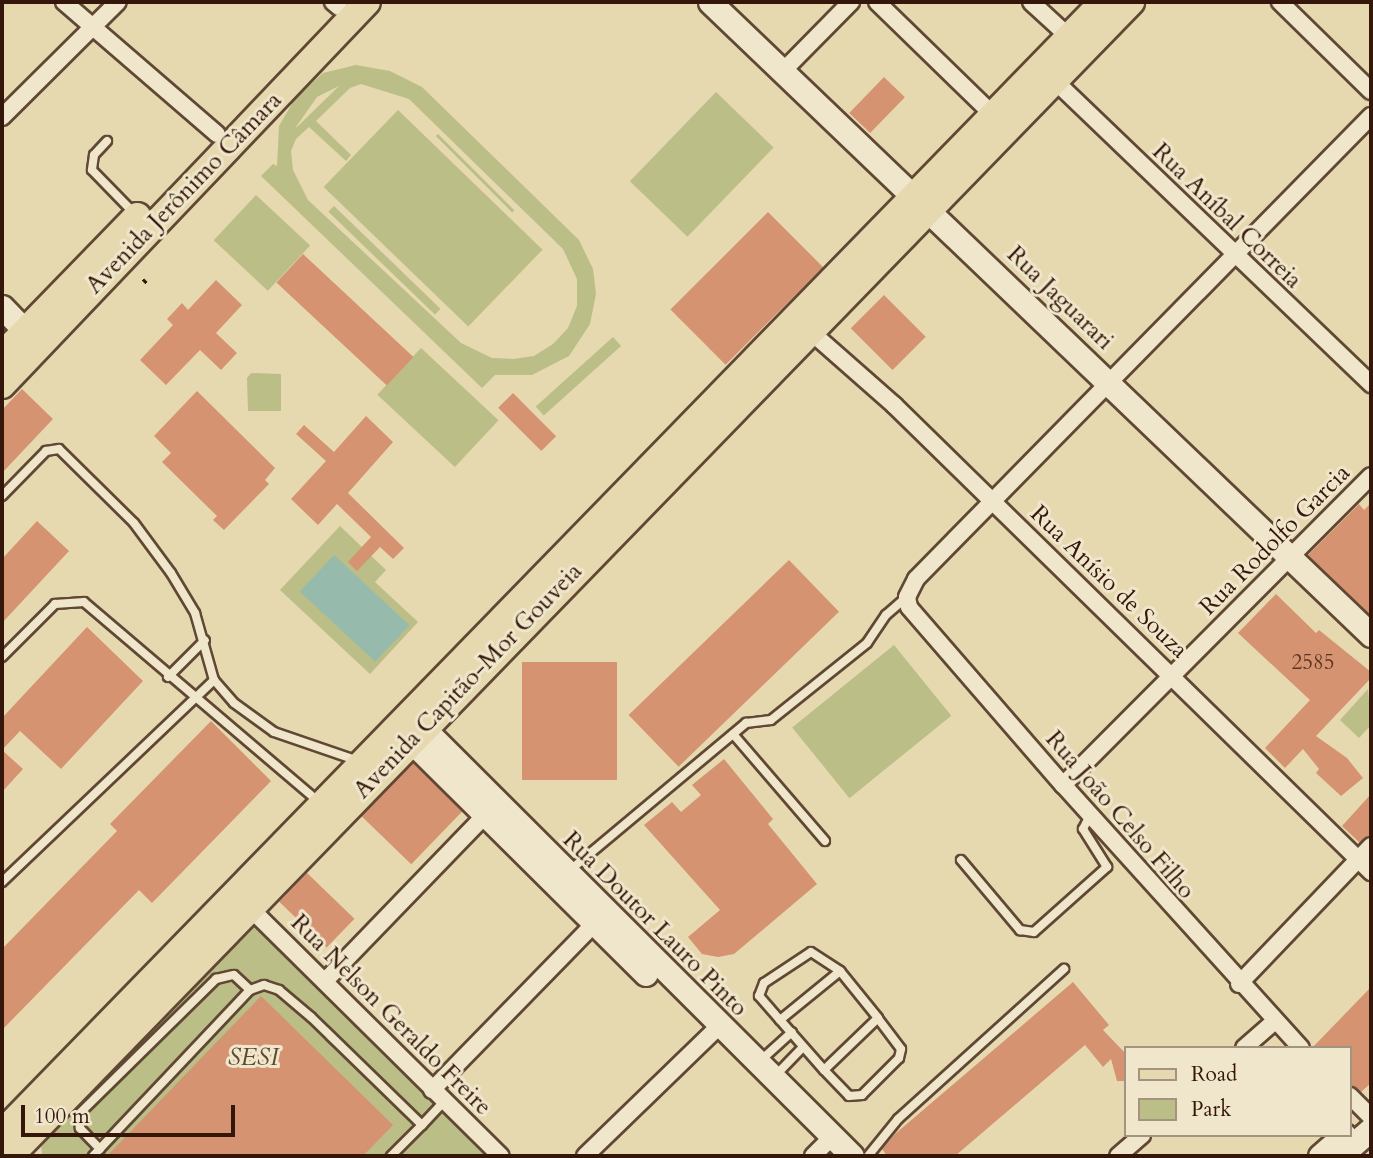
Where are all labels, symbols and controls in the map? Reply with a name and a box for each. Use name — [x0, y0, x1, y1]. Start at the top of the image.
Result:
street label: Avenida Jerônimo Câmara — [80, 86, 288, 300]
street label: Rua Aníbal Correia — [1146, 137, 1308, 295]
street label: Rua Jaguarari — [1001, 240, 1119, 356]
street label: Rua Rodolfo Garcia — [1194, 459, 1356, 621]
street label: Rua Anísio de Souza — [1024, 500, 1194, 664]
street label: Avenida Capitão-Mor Gouveia — [348, 557, 588, 805]
house number: 2585 — [1291, 650, 1335, 676]
street label: Rua João Celso Filho — [1039, 725, 1201, 905]
street label: Rua Doutor Lauro Pinto — [557, 826, 753, 1022]
street label: Rua Nelson Geraldo Freire — [285, 909, 497, 1121]
park label: SESI — [228, 1044, 278, 1072]
legend — [1124, 1046, 1352, 1137]
text: Road — [1191, 1060, 1237, 1089]
scale bar — [24, 1092, 238, 1136]
text: Park — [1191, 1095, 1231, 1124]
text: 100 m — [34, 1102, 90, 1131]

